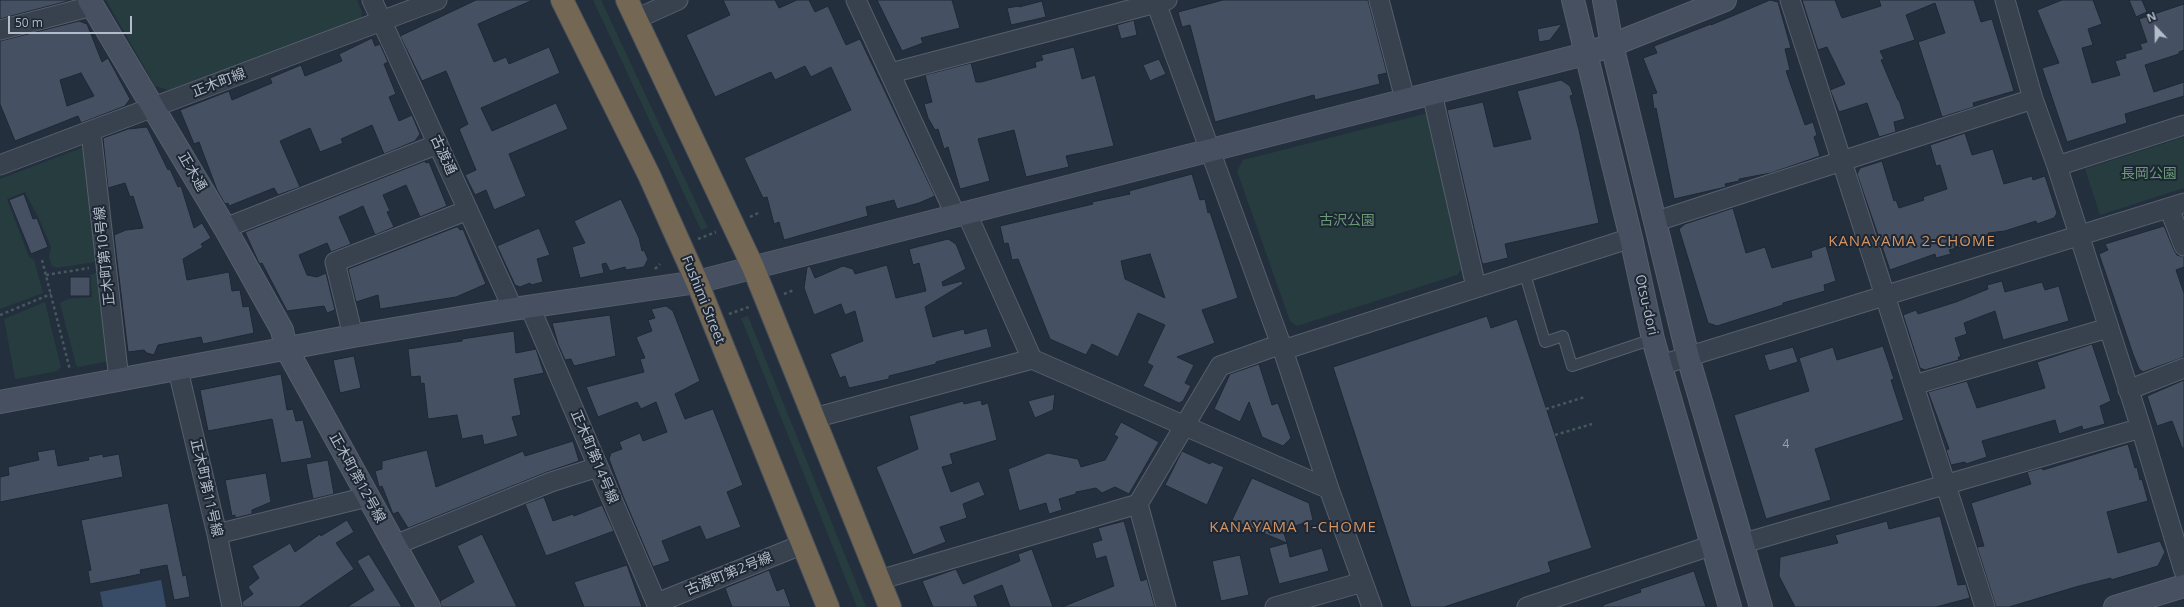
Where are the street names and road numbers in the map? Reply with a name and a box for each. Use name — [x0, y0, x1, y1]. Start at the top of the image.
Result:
street label: 正木町線 — [190, 65, 248, 101]
street label: 古渡通 — [427, 132, 459, 178]
street label: 正木通 — [174, 150, 210, 194]
street label: 正木町第10号線 — [91, 205, 119, 307]
street label: Fushimi Street — [678, 253, 728, 347]
street label: Otsu-dori — [1631, 273, 1661, 337]
street label: 正木町第14号線 — [567, 408, 621, 506]
street label: 正木町第12号線 — [325, 430, 389, 526]
street label: 正木町第11号線 — [187, 437, 225, 539]
street label: 古渡町第2号線 — [683, 549, 775, 599]

